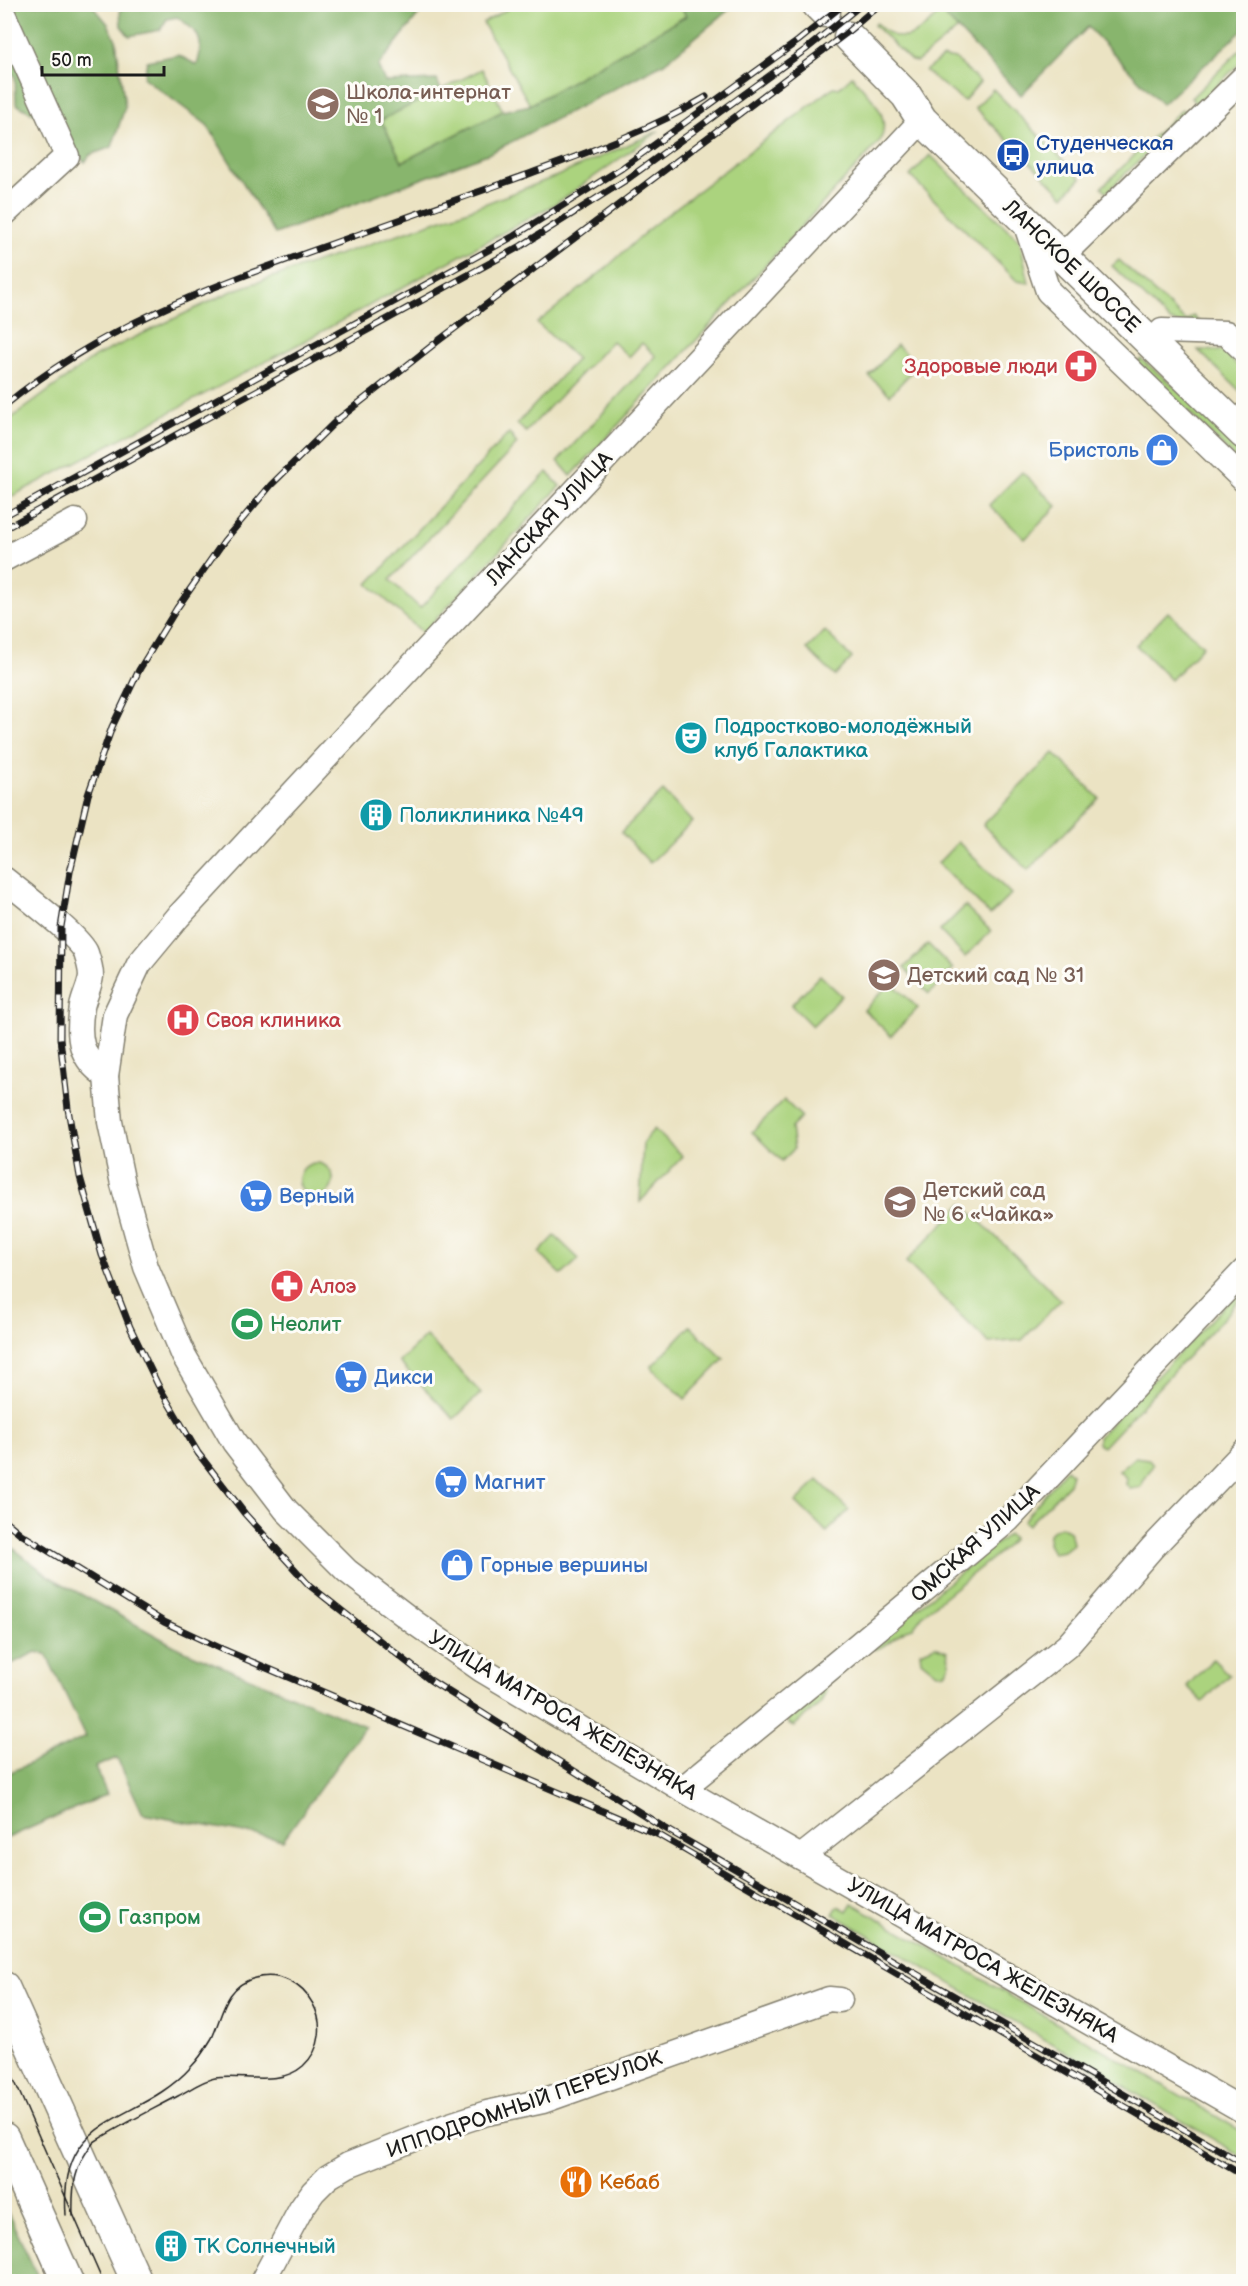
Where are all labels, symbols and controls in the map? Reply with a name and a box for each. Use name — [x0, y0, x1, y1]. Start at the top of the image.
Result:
scale bar — [42, 39, 164, 77]
text: 50 m — [51, 50, 92, 71]
place label: Школа-интернат № 1 — [346, 80, 511, 129]
school or university icon: Школа-интернат № 1 — [305, 86, 341, 122]
place label: Студенческая улица — [1036, 131, 1174, 180]
bus stop icon: Студенческая улица — [995, 137, 1031, 173]
street label: ЛАНСКОЕ ШОССЕ — [997, 194, 1145, 338]
pharmacy icon: Здоровые люди — [1063, 348, 1099, 384]
place label: Здоровые люди — [904, 354, 1058, 379]
shop icon: Бристоль — [1144, 432, 1180, 468]
place label: Бристоль — [1048, 438, 1140, 463]
street label: ЛАНСКАЯ УЛИЦА — [480, 446, 618, 591]
place label: Подростково-молодёжный клуб Галактика — [714, 714, 972, 763]
theatre icon: Подростково-молодёжный клуб Галактика — [673, 720, 709, 756]
building icon: Поликлиника №49 — [358, 797, 394, 833]
place label: Поликлиника №49 — [399, 803, 584, 828]
school or university icon: Детский сад № 31 — [866, 957, 902, 993]
place label: Детский сад № 31 — [907, 963, 1084, 988]
hospital icon: Своя клиника — [165, 1002, 201, 1038]
place label: Своя клиника — [206, 1008, 342, 1033]
supermarket icon: Верный — [238, 1178, 274, 1214]
place label: Детский сад № 6 «Чайка» — [923, 1178, 1054, 1227]
place label: Верный — [279, 1184, 355, 1209]
school or university icon: Детский сад № 6 «Чайка» — [882, 1184, 918, 1220]
pharmacy icon: Алоэ — [269, 1268, 305, 1304]
place label: Алоэ — [309, 1274, 357, 1299]
sports icon: Неолит — [229, 1306, 265, 1342]
place label: Неолит — [270, 1312, 342, 1337]
supermarket icon: Дикси — [333, 1359, 369, 1395]
place label: Дикси — [374, 1365, 433, 1390]
supermarket icon: Магнит — [433, 1464, 469, 1500]
place label: Магнит — [474, 1470, 546, 1495]
street label: ОМСКАЯ УЛИЦА — [906, 1479, 1045, 1608]
shop icon: Горные вершины — [439, 1547, 475, 1583]
place label: Горные вершины — [480, 1553, 648, 1578]
street label: УЛИЦА МАТРОСА ЖЕЛЕЗНЯКА — [424, 1625, 702, 1806]
street label: УЛИЦА МАТРОСА ЖЕЛЕЗНЯКА — [843, 1872, 1123, 2049]
sports icon: Газпром — [77, 1899, 113, 1935]
place label: Газпром — [118, 1905, 201, 1930]
street label: ИППОДРОМНЫЙ ПЕРЕУЛОК — [383, 2045, 666, 2163]
restaurant icon: Кебаб — [558, 2164, 594, 2200]
place label: Кебаб — [599, 2170, 660, 2195]
building icon: ТК Солнечный — [153, 2228, 189, 2264]
place label: ТК Солнечный — [194, 2234, 336, 2259]

